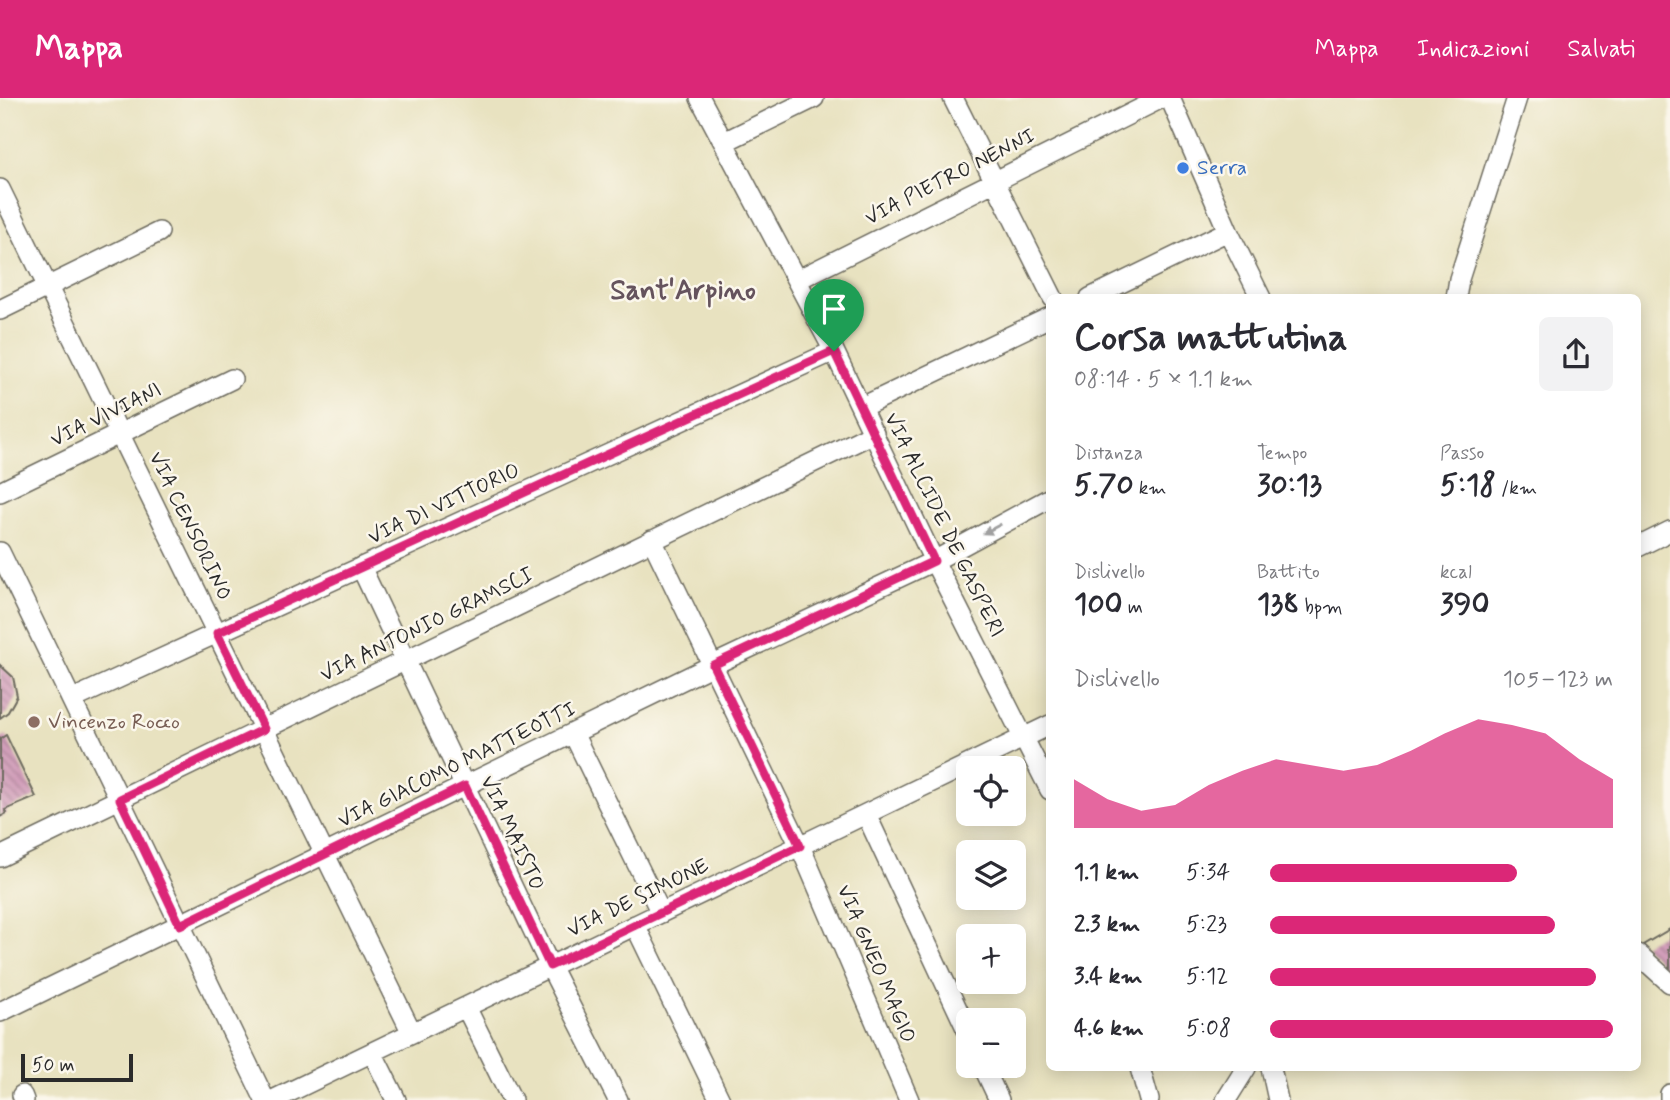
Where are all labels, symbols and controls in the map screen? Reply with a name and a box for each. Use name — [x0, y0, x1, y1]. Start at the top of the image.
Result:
text: Mappa — [35, 27, 123, 71]
text: Mappa — [1315, 34, 1379, 65]
text: Indicazioni — [1417, 34, 1529, 65]
text: Salvati — [1567, 34, 1635, 65]
street label: VIA PIETRO NENNI — [860, 122, 1040, 232]
place label: Serra — [1197, 154, 1247, 182]
marker: Serra — [1175, 160, 1191, 176]
district label: Sant'Arpino — [610, 273, 756, 310]
pin — [804, 279, 864, 351]
icon: arrive — [815, 290, 853, 328]
text: Corsa mattutina — [1074, 314, 1348, 363]
button: share — [1539, 317, 1613, 391]
text: 08:14 · 5 × 1.1 km — [1074, 365, 1253, 395]
street label: VIA VIVIANI — [46, 376, 166, 454]
street label: VIA ALCIDE DE GASPERI — [877, 408, 1011, 642]
text: Distanza — [1074, 441, 1143, 466]
text: Tempo — [1257, 441, 1307, 466]
text: Passo — [1440, 441, 1484, 466]
street label: VIA CENSORINO — [142, 447, 238, 605]
street label: VIA DI VITTORIO — [364, 457, 524, 551]
text: 5.70 — [1074, 466, 1134, 505]
text: 30:13 — [1257, 466, 1322, 505]
text: 5:18 — [1440, 466, 1496, 505]
text: km — [1134, 476, 1166, 501]
text: /km — [1496, 476, 1537, 501]
one-way arrow — [982, 524, 1002, 535]
text: Dislivello — [1074, 560, 1145, 585]
text: Battito — [1257, 560, 1320, 585]
text: kcal — [1440, 560, 1472, 585]
street label: VIA ANTONIO GRAMSCI — [316, 561, 538, 689]
text: 100 — [1074, 585, 1123, 624]
text: 138 — [1257, 585, 1299, 624]
text: 390 — [1440, 585, 1489, 624]
text: m — [1123, 595, 1143, 620]
text: bpm — [1299, 595, 1343, 620]
text: Dislivello — [1074, 665, 1160, 695]
text: 105–123 m — [1503, 665, 1613, 695]
street label: VIA GIACOMO MATTEOTTI — [333, 695, 581, 835]
place label: Vincenzo Rocco — [48, 708, 180, 736]
marker: Vincenzo Rocco — [26, 714, 42, 730]
map controls — [956, 756, 1026, 1078]
button: locate — [956, 756, 1026, 826]
street label: VIA MAISTO — [473, 771, 551, 895]
button: layers — [956, 840, 1026, 910]
street label: VIA DE SIMONE — [563, 852, 713, 944]
text: 1.1 km — [1074, 858, 1139, 888]
text: 5:34 — [1186, 858, 1230, 888]
street label: VIA GNEO MAGIO — [830, 880, 922, 1048]
text: 2.3 km — [1074, 910, 1140, 940]
text: 5:23 — [1186, 910, 1227, 940]
button: + — [956, 924, 1026, 994]
text: 3.4 km — [1074, 962, 1142, 992]
text: 5:12 — [1186, 962, 1228, 992]
button: − — [956, 1008, 1026, 1078]
text: 4.6 km — [1074, 1014, 1144, 1044]
text: 5:08 — [1186, 1014, 1231, 1044]
scale bar — [21, 1051, 133, 1083]
text: 50 m — [32, 1053, 75, 1078]

